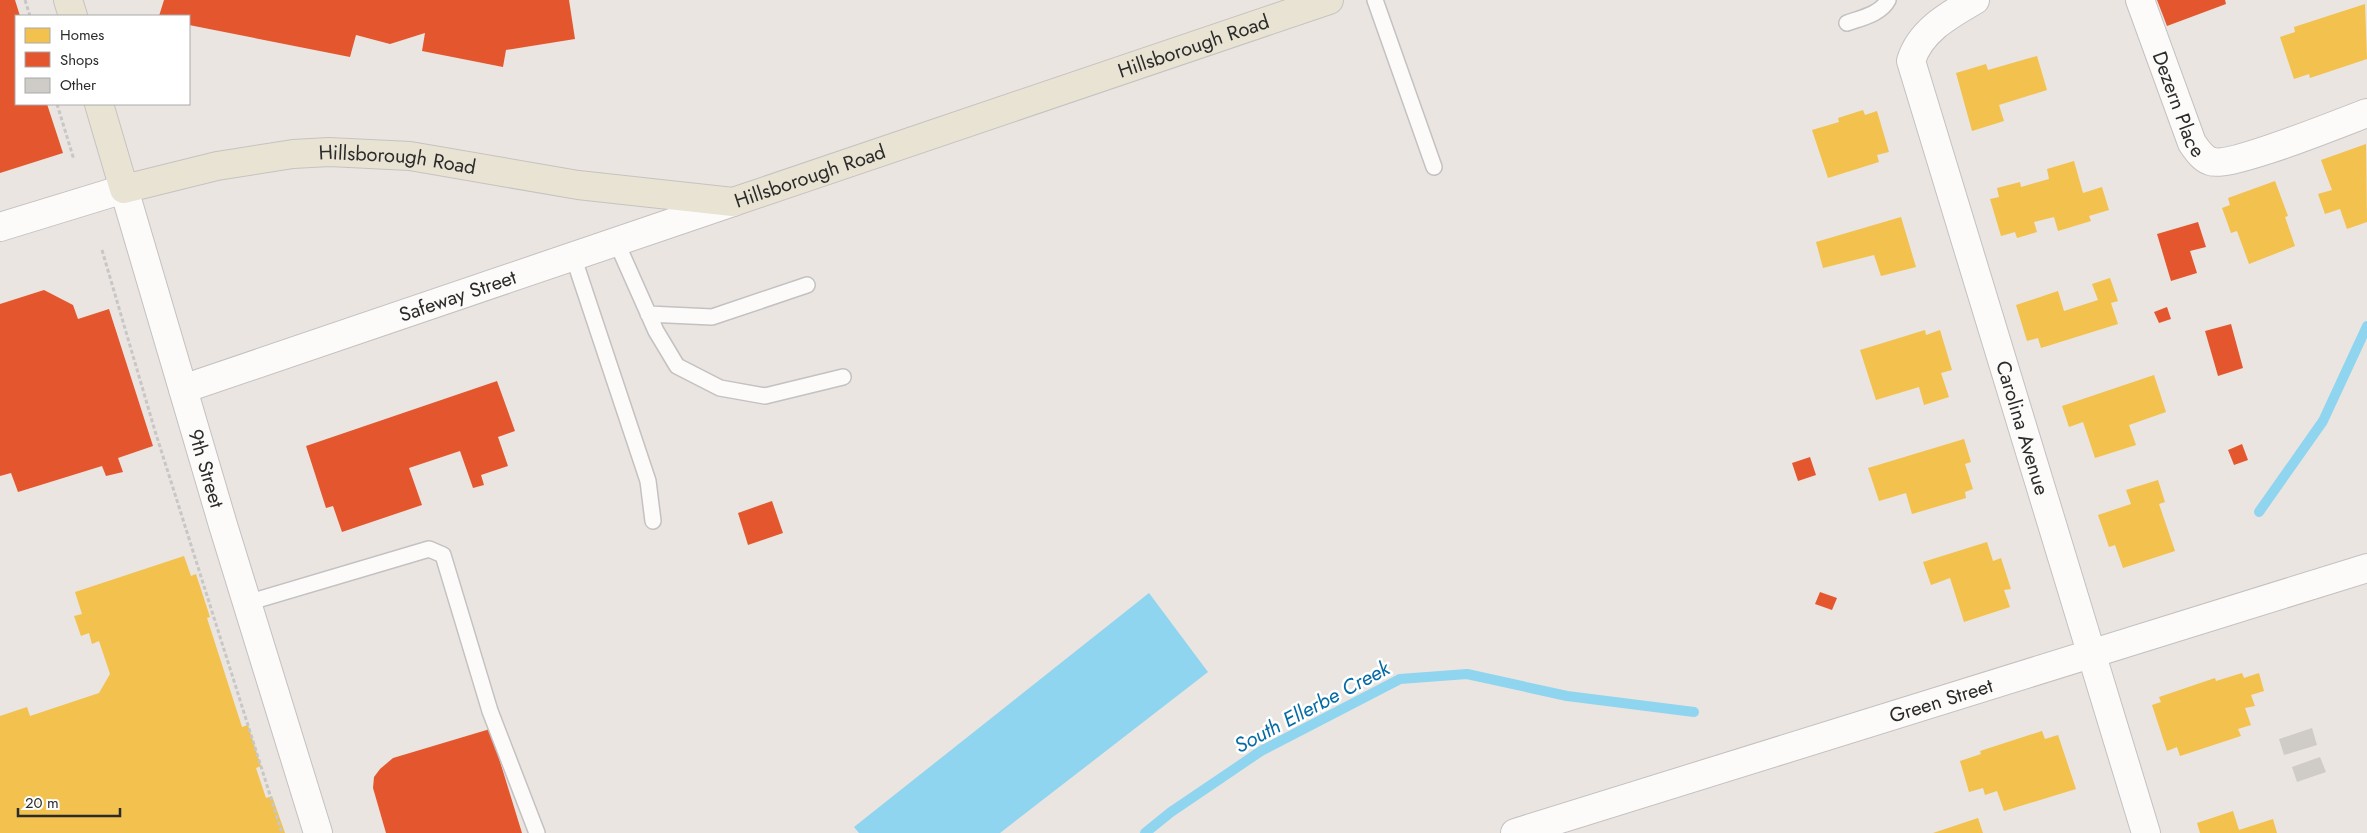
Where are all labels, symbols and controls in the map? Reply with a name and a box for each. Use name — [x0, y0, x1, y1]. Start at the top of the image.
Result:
street label: Hillsborough Road — [1114, 7, 1273, 86]
legend — [15, 15, 190, 105]
text: Homes — [60, 24, 104, 46]
street label: Dezern Place — [2145, 47, 2212, 164]
text: Shops — [60, 49, 99, 71]
text: Other — [60, 74, 97, 96]
street label: Hillsborough Road — [730, 137, 890, 216]
street label: Hillsborough Road — [318, 138, 478, 182]
street label: Safeway Street — [395, 263, 520, 329]
street label: Carolina Avenue — [1988, 357, 2056, 499]
street label: 9th Street — [181, 426, 231, 512]
water label: South Ellerbe Creek — [1229, 653, 1396, 761]
street label: Green Street — [1886, 671, 1997, 731]
scale bar — [18, 786, 120, 818]
text: 20 m — [25, 792, 59, 814]

